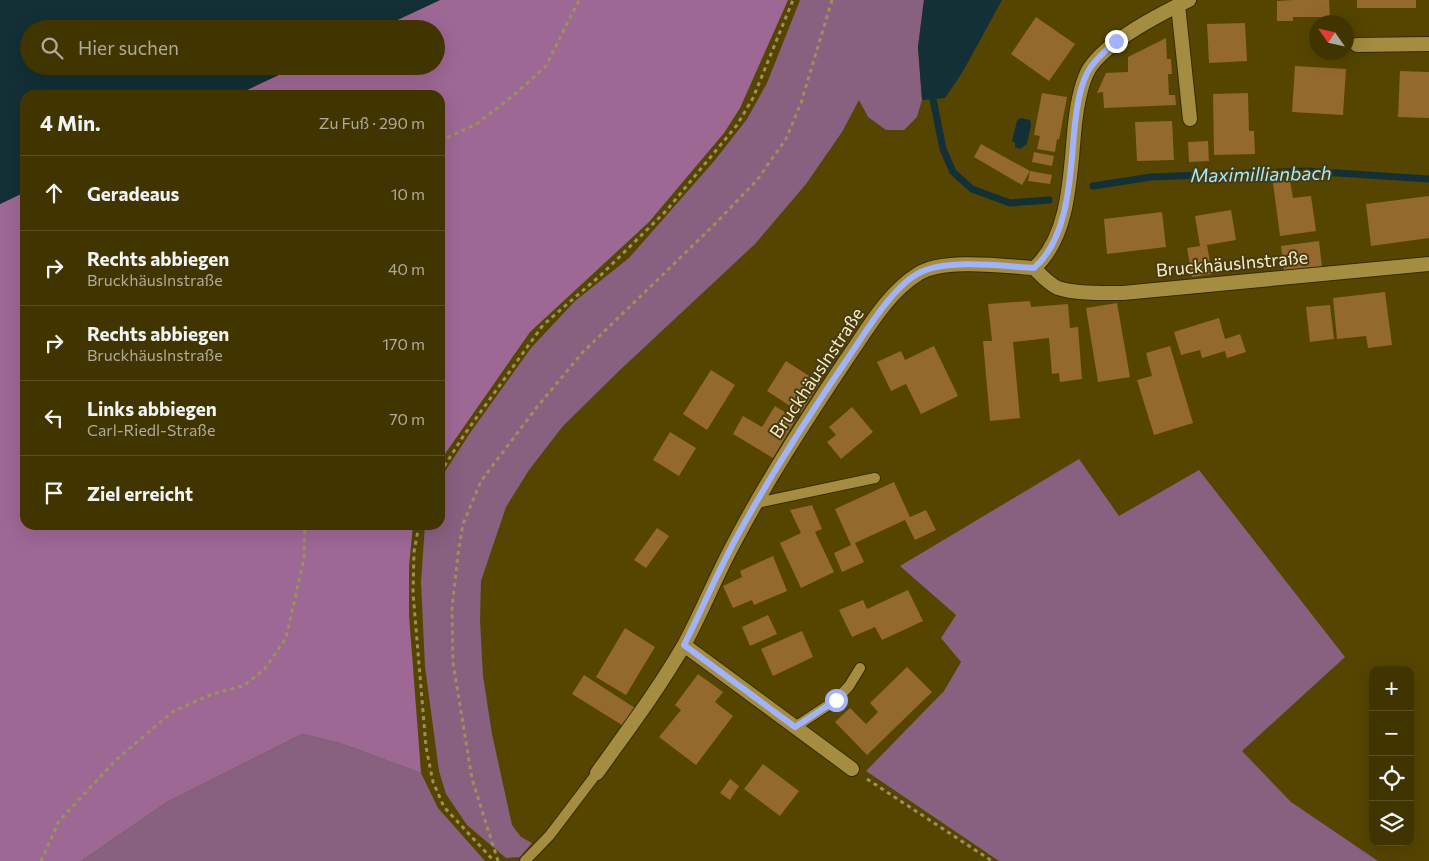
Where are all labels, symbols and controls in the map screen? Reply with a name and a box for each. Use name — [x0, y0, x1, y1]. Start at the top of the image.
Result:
north arrow — [1309, 15, 1354, 60]
search box — [20, 20, 445, 75]
route end — [1105, 30, 1128, 53]
icon: search — [38, 34, 66, 62]
text: Hier suchen — [78, 36, 179, 59]
text: 4 Min. — [40, 110, 101, 135]
text: Zu Fuß · 290 m — [319, 113, 425, 132]
water label: Maximillianbach — [1190, 161, 1332, 186]
icon: ahead — [40, 179, 68, 207]
text: Geradeaus — [87, 182, 179, 205]
text: 10 m — [391, 184, 425, 203]
street label: Bruckhäuslnstraße — [1155, 245, 1309, 281]
text: Rechts abbiegen — [87, 247, 229, 270]
icon: right — [40, 254, 68, 282]
text: 40 m — [388, 259, 425, 278]
text: Bruckhäuslnstraße — [87, 270, 223, 289]
street label: Bruckhäuslnstraße — [764, 303, 868, 442]
text: Rechts abbiegen — [87, 322, 229, 345]
icon: right — [40, 329, 68, 357]
text: 170 m — [382, 334, 425, 353]
text: Bruckhäuslnstraße — [87, 345, 223, 364]
text: Links abbiegen — [87, 397, 217, 420]
icon: left — [40, 404, 68, 432]
text: 70 m — [389, 409, 425, 428]
text: Carl-Riedl-Straße — [87, 420, 215, 439]
icon: arrive — [40, 479, 68, 507]
text: Ziel erreicht — [87, 482, 193, 505]
map controls — [1369, 666, 1414, 846]
button: + — [1369, 666, 1414, 711]
route start — [825, 689, 848, 712]
button: − — [1369, 711, 1414, 756]
button: locate — [1369, 756, 1414, 801]
button: layers — [1369, 801, 1414, 846]

